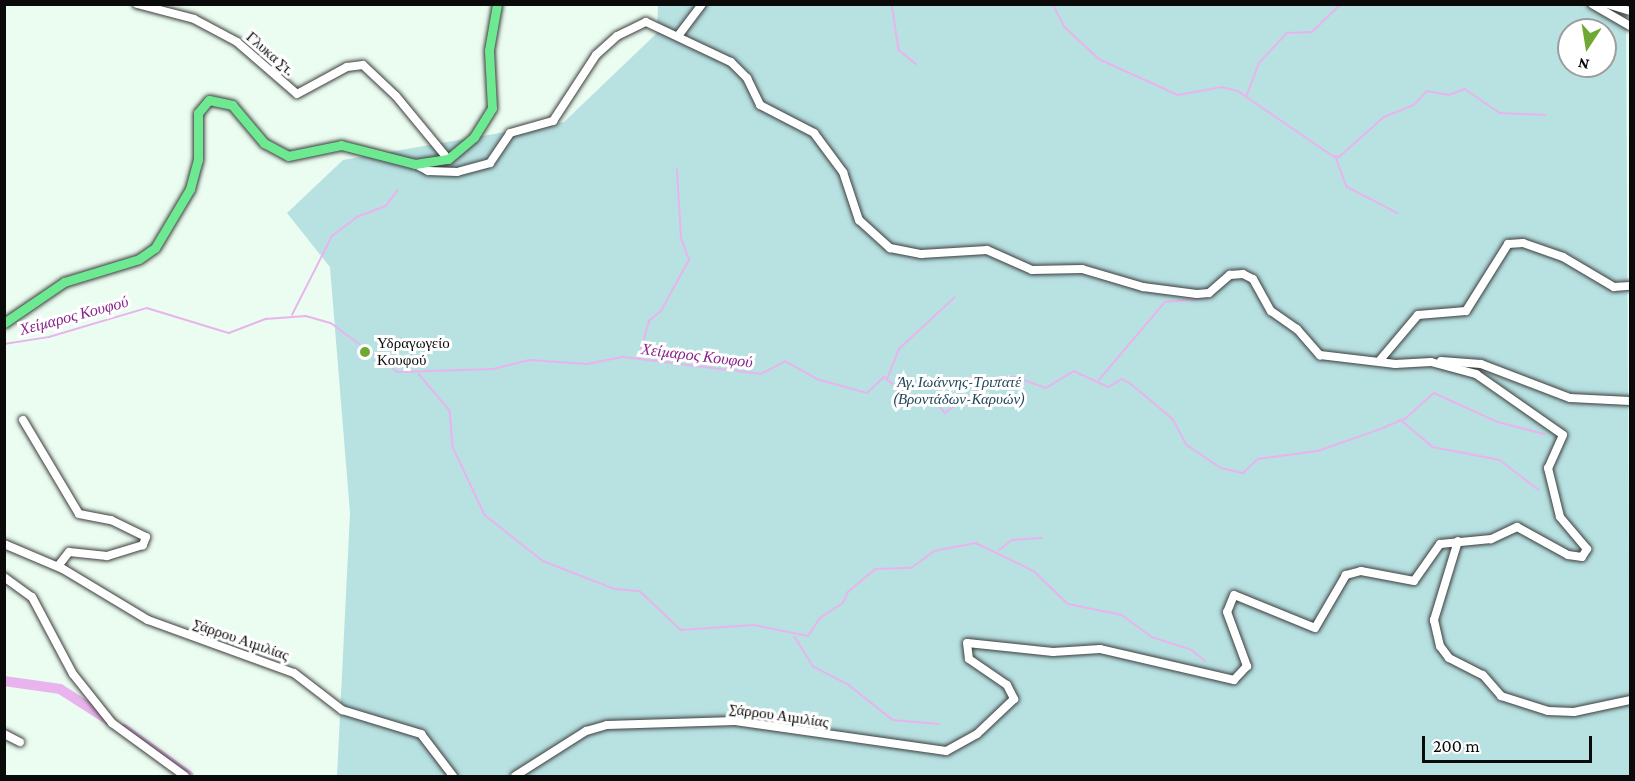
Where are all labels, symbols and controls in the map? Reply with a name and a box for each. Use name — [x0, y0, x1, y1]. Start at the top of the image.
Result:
north arrow — [1557, 18, 1617, 78]
street label: Γλυκα Στ. — [242, 28, 298, 80]
text: N — [1576, 55, 1591, 74]
water label: Χείμαρος Κουφού — [17, 292, 131, 340]
place label: Υδραγωγείο Κουφού — [377, 334, 450, 369]
water label: Χείμαρος Κουφού — [640, 340, 754, 372]
marker: Υδραγωγείο Κουφού — [358, 345, 372, 359]
park label: Άγ. Ιωάννης-Τριπατέ (Βροντάδων-Καρυών) — [893, 373, 1025, 408]
street label: Σάρρου Αιμιλίας — [191, 615, 291, 665]
street label: Σάρρου Αιμιλίας — [728, 700, 830, 732]
scale bar — [1425, 724, 1594, 762]
text: 200 m — [1433, 736, 1480, 756]

